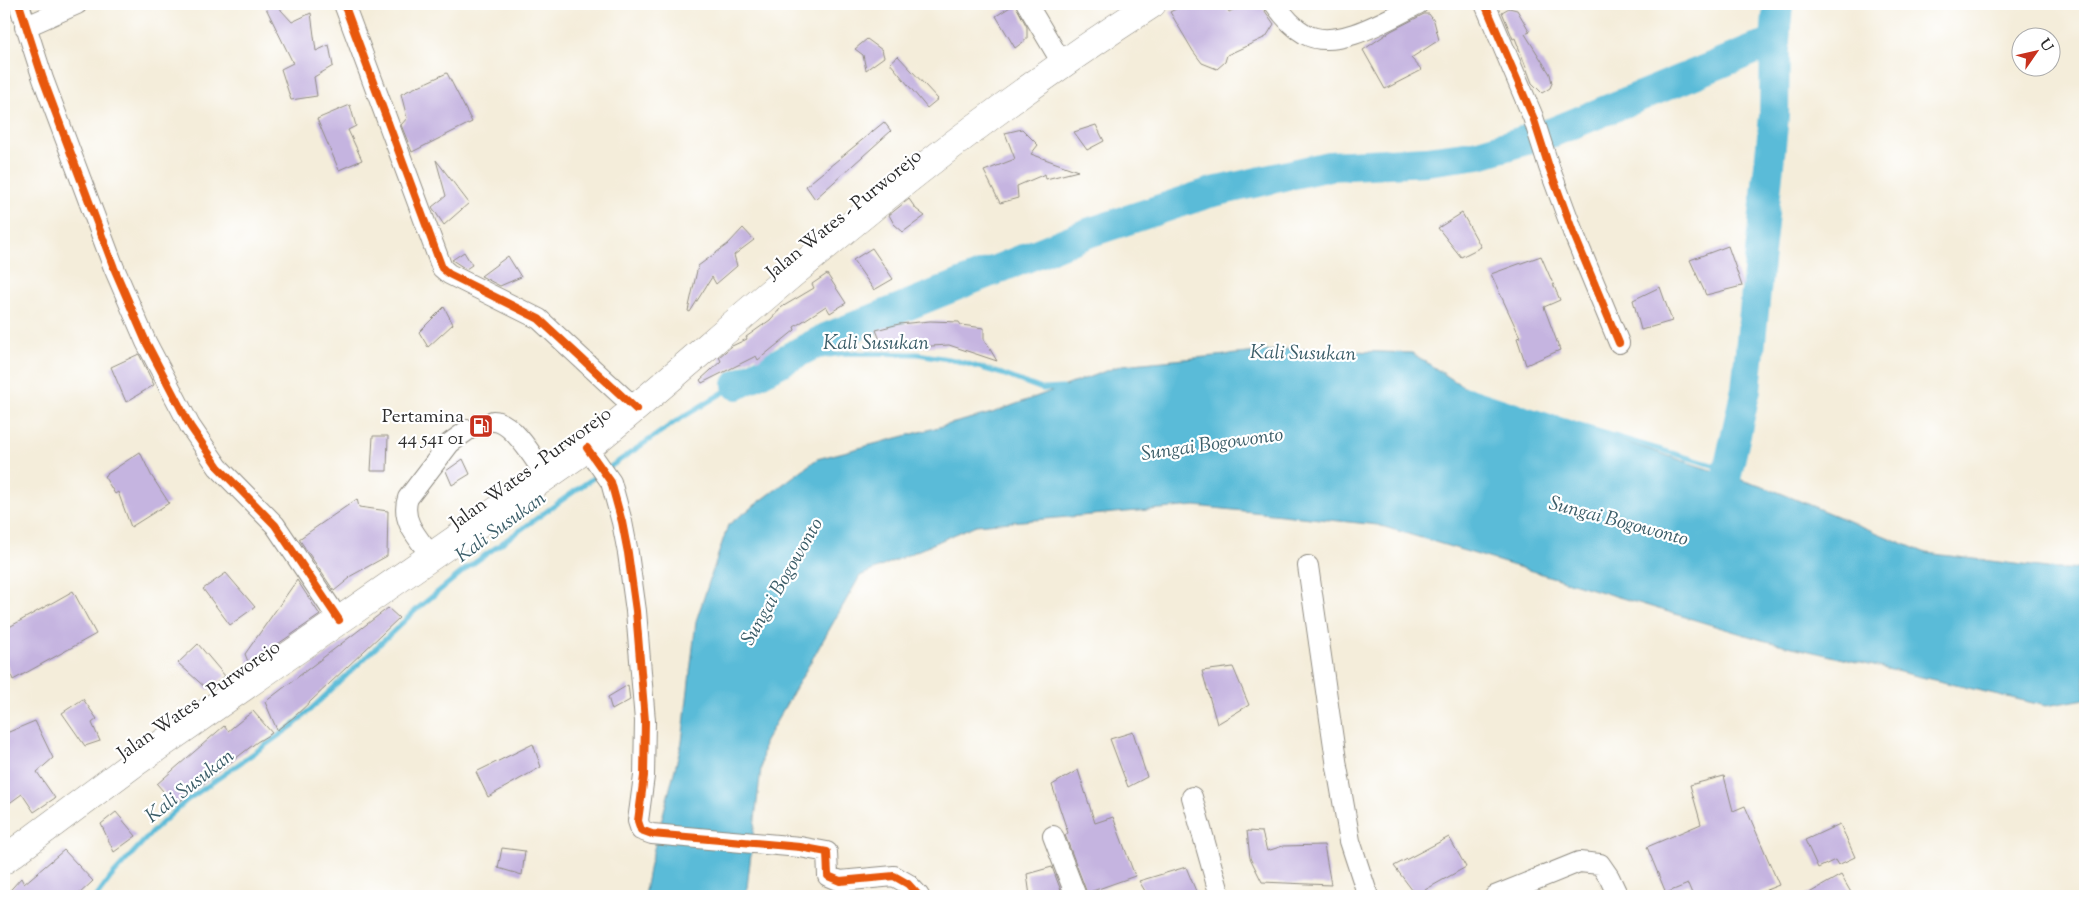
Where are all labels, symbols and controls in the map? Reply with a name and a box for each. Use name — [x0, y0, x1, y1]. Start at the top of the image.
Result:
north arrow — [2012, 28, 2062, 78]
text: U — [2034, 36, 2057, 57]
street label: Jalan Wates - Purworejo — [760, 144, 928, 287]
water label: Kali Susukan — [823, 330, 930, 359]
water label: Kali Susukan — [1250, 339, 1357, 370]
street label: Jalan Wates - Purworejo — [444, 401, 618, 537]
place label: Pertamina 44 541 01 — [382, 404, 465, 453]
fuel station icon: Pertamina 44 541 01 — [468, 413, 494, 439]
water label: Sungai Bogowonto — [1139, 421, 1285, 470]
water label: Kali Susukan — [450, 485, 553, 571]
water label: Sungai Bogowonto — [1545, 490, 1691, 555]
water label: Sungai Bogowonto — [735, 513, 832, 652]
street label: Jalan Wates - Purworejo — [112, 634, 286, 768]
water label: Kali Susukan — [140, 743, 242, 831]

